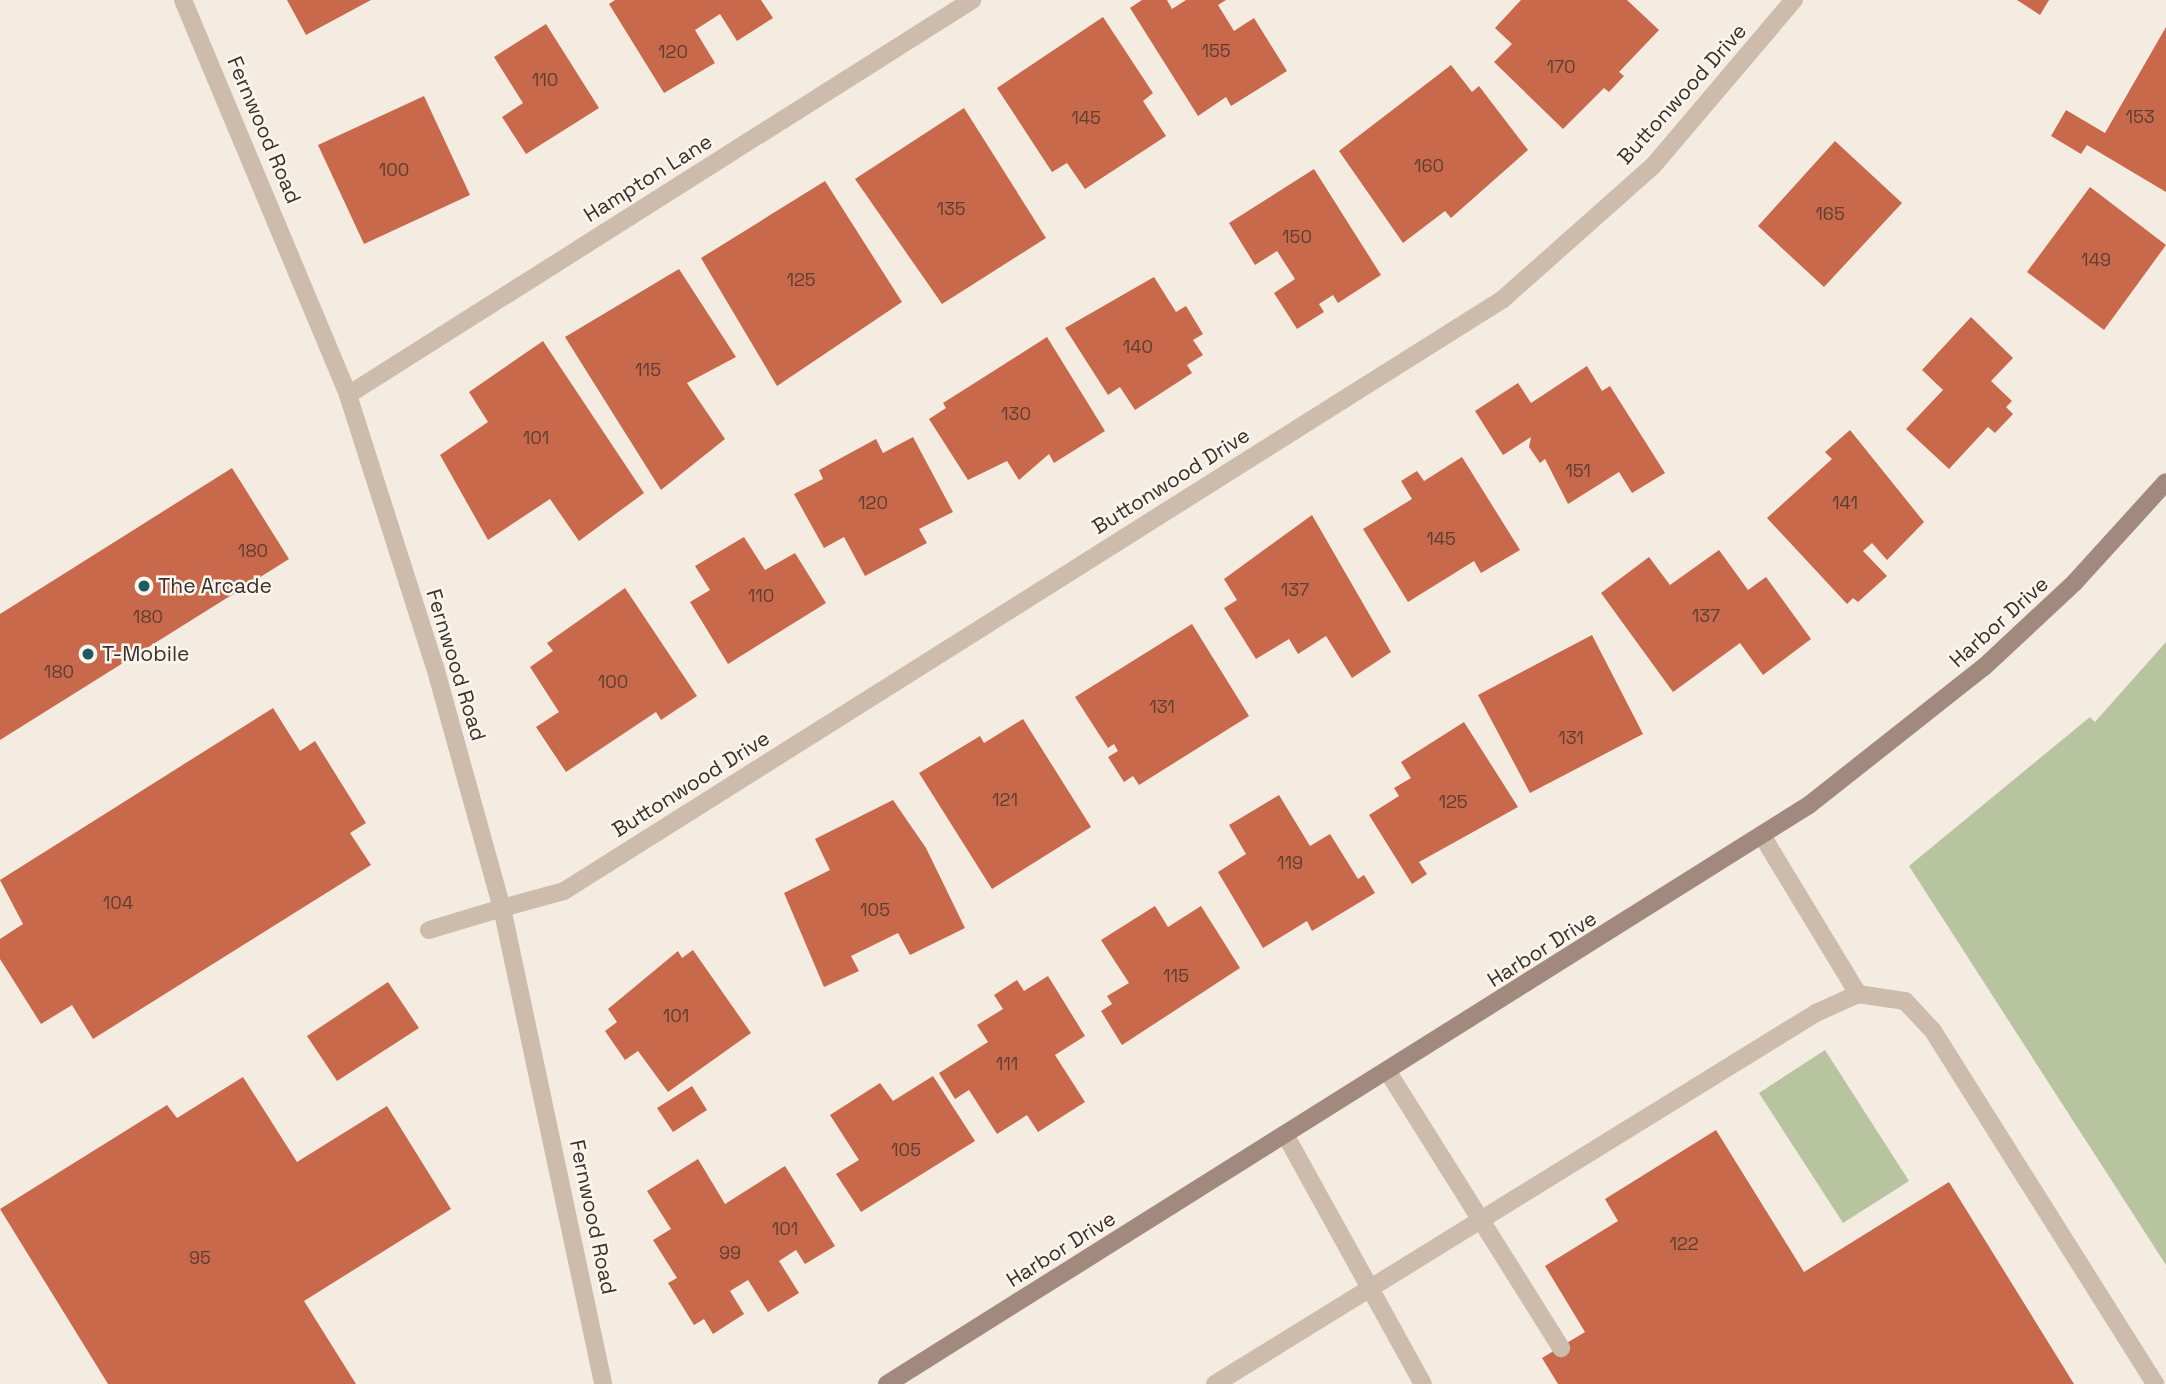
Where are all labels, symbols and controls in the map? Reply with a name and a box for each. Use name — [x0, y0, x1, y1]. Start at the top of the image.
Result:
street label: Buttonwood Drive — [1612, 18, 1752, 170]
house number: 155 — [1201, 40, 1231, 62]
house number: 120 — [658, 41, 688, 63]
street label: Fernwood Road — [222, 53, 306, 207]
house number: 170 — [1546, 56, 1576, 78]
house number: 110 — [532, 69, 558, 91]
house number: 153 — [2125, 106, 2155, 128]
house number: 145 — [1071, 107, 1101, 129]
street label: Hampton Lane — [579, 129, 717, 227]
house number: 160 — [1414, 155, 1444, 177]
house number: 100 — [379, 159, 409, 181]
house number: 135 — [936, 198, 966, 220]
house number: 165 — [1815, 203, 1845, 225]
house number: 150 — [1282, 226, 1312, 248]
house number: 149 — [2081, 249, 2111, 271]
house number: 125 — [786, 269, 816, 291]
house number: 140 — [1123, 336, 1153, 358]
house number: 115 — [635, 359, 661, 381]
house number: 130 — [1001, 403, 1031, 425]
street label: Buttonwood Drive — [1088, 422, 1254, 540]
house number: 101 — [523, 427, 549, 449]
house number: 151 — [1565, 460, 1591, 482]
house number: 120 — [858, 492, 888, 514]
house number: 141 — [1832, 492, 1858, 514]
house number: 145 — [1426, 528, 1456, 550]
house number: 180 — [238, 540, 268, 562]
street label: Harbor Drive — [1945, 571, 2053, 673]
place label: The Arcade — [158, 573, 272, 599]
marker: The Arcade — [136, 578, 152, 594]
house number: 137 — [1281, 579, 1309, 601]
house number: 110 — [748, 585, 774, 607]
street label: Fernwood Road — [421, 586, 491, 744]
house number: 137 — [1692, 605, 1720, 627]
house number: 180 — [133, 606, 163, 628]
place label: T-Mobile — [102, 641, 190, 667]
marker: T-Mobile — [80, 646, 96, 662]
house number: 180 — [44, 661, 74, 683]
house number: 100 — [598, 671, 628, 693]
house number: 131 — [1149, 696, 1175, 718]
street label: Buttonwood Drive — [608, 725, 774, 843]
house number: 131 — [1558, 727, 1584, 749]
house number: 121 — [992, 789, 1018, 811]
house number: 125 — [1438, 791, 1468, 813]
house number: 119 — [1277, 852, 1303, 874]
house number: 104 — [103, 892, 133, 914]
house number: 105 — [860, 899, 890, 921]
street label: Harbor Drive — [1483, 905, 1601, 993]
house number: 115 — [1163, 965, 1189, 987]
house number: 101 — [663, 1005, 689, 1027]
house number: 111 — [996, 1053, 1018, 1075]
street label: Fernwood Road — [564, 1137, 622, 1297]
house number: 105 — [891, 1139, 921, 1161]
street label: Harbor Drive — [1002, 1205, 1120, 1293]
house number: 101 — [772, 1218, 798, 1240]
house number: 122 — [1669, 1233, 1699, 1255]
house number: 99 — [719, 1242, 741, 1264]
house number: 95 — [189, 1247, 211, 1269]

